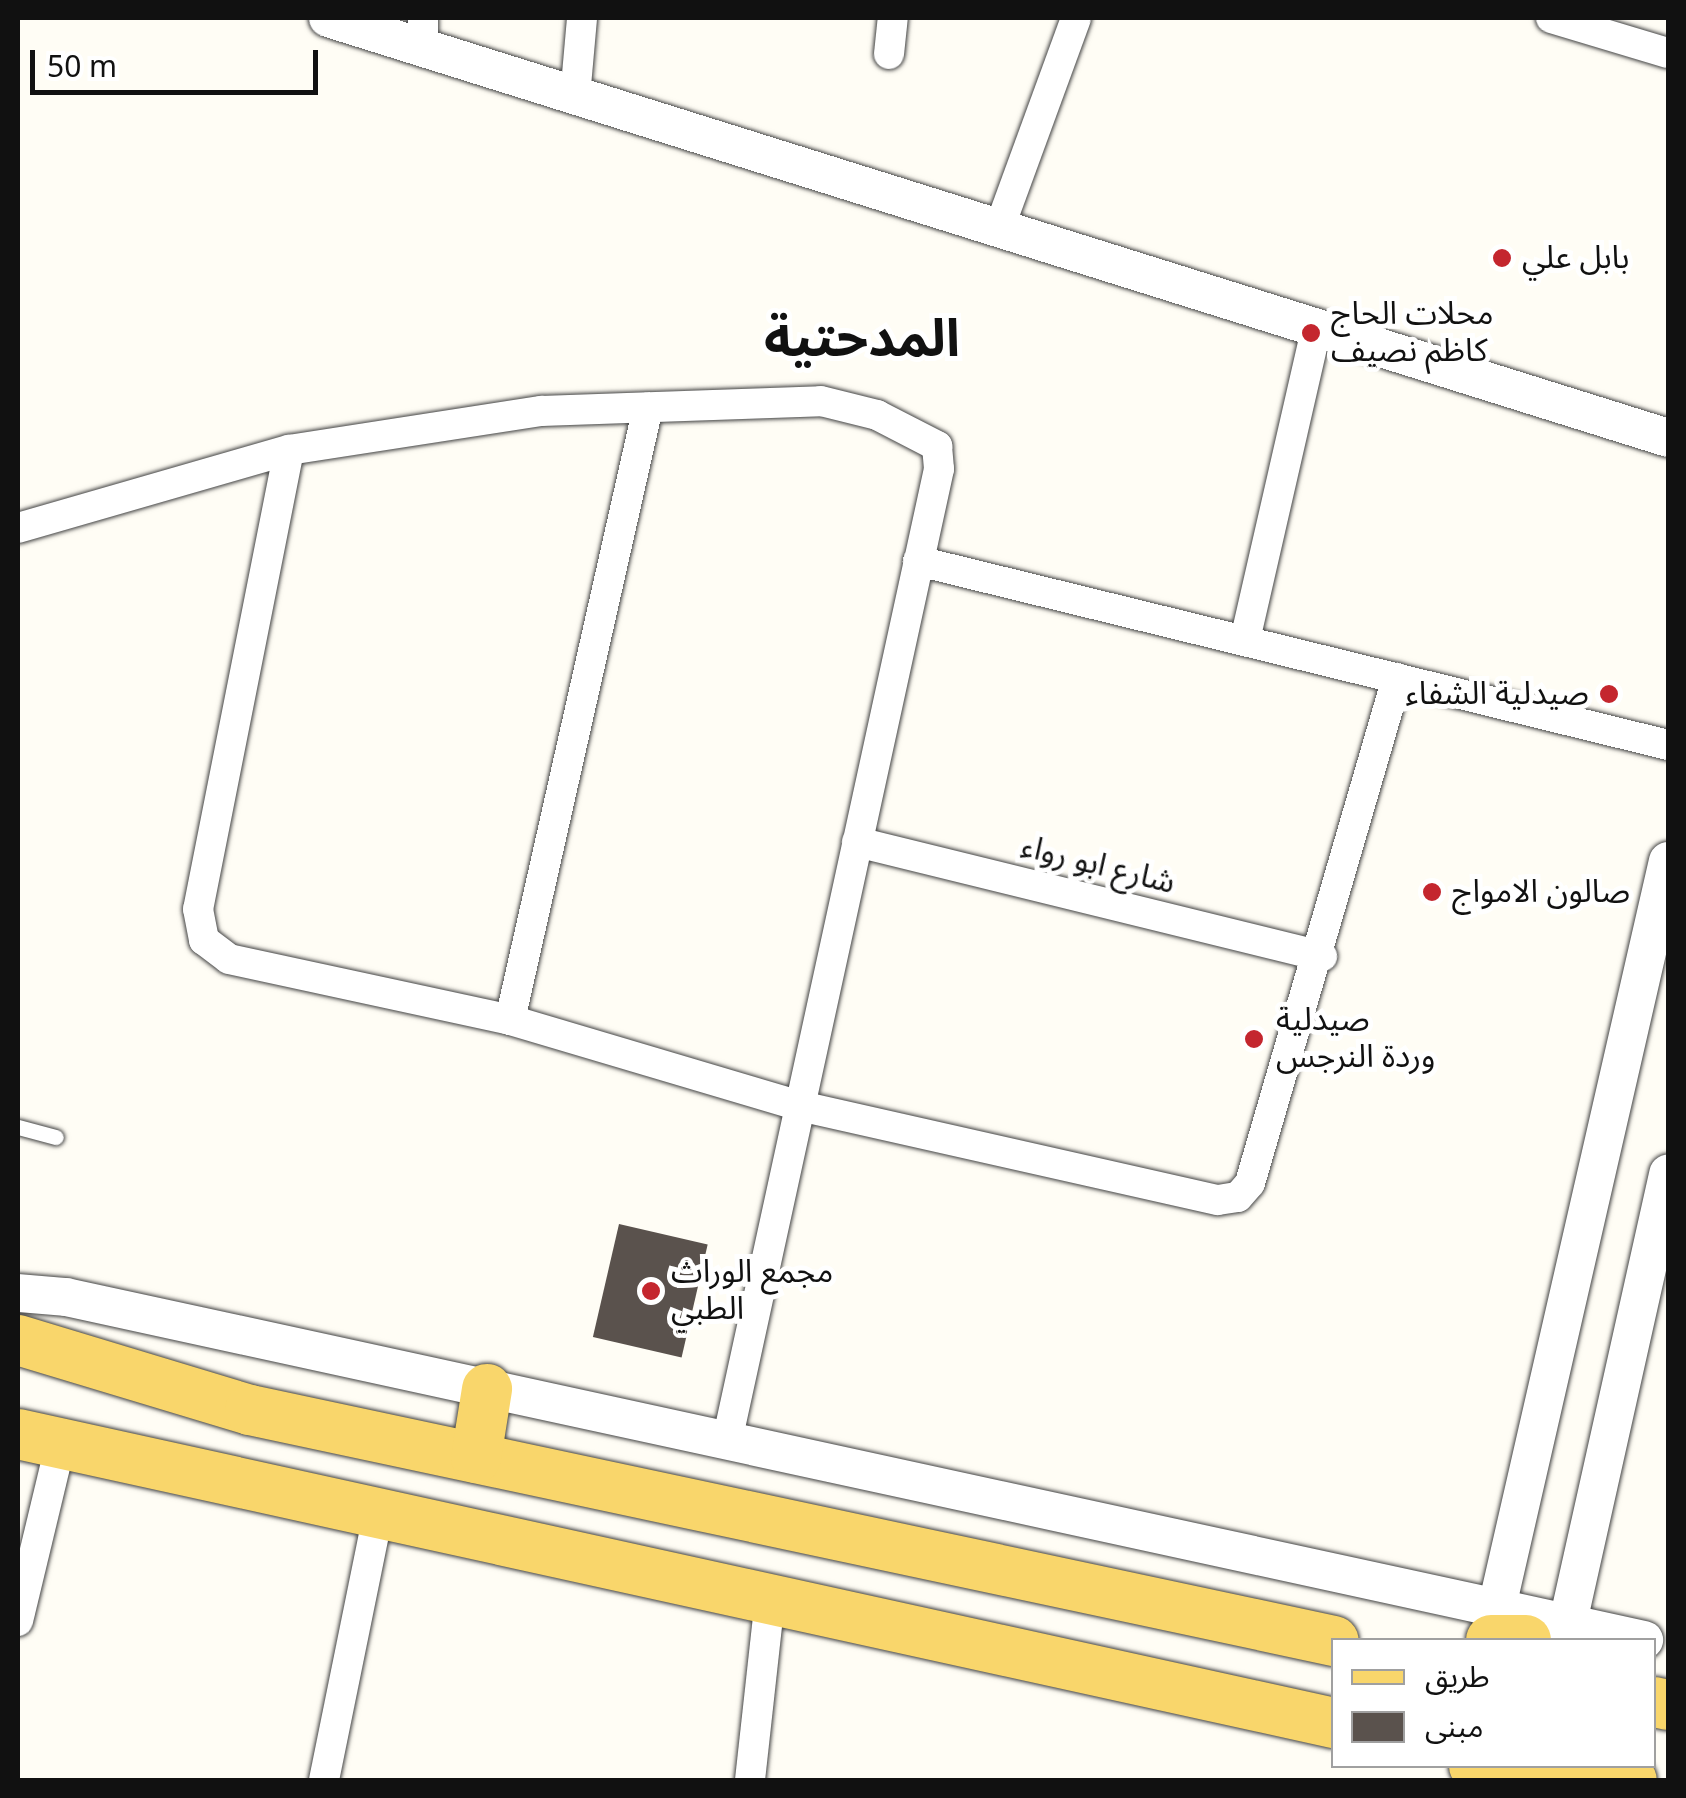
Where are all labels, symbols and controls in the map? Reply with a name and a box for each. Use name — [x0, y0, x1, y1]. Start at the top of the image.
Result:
scale bar — [35, 30, 322, 92]
text: 50 m — [47, 36, 117, 99]
place label: بابل علي — [1522, 239, 1629, 277]
marker: بابل علي — [1491, 247, 1513, 269]
place label: محلات الحاج كاظم نصيف — [1331, 296, 1494, 371]
district label: المدحتية — [764, 309, 960, 371]
marker: محلات الحاج كاظم نصيف — [1300, 322, 1322, 344]
place label: صيدلية الشفاء — [1406, 675, 1589, 713]
marker: صيدلية الشفاء — [1598, 683, 1620, 705]
street label: شارع ابو رواء — [1017, 827, 1179, 903]
place label: صالون الامواج — [1452, 873, 1630, 911]
marker: صالون الامواج — [1421, 881, 1443, 903]
place label: صيدلية وردة النرجس — [1276, 1002, 1435, 1077]
marker: صيدلية وردة النرجس — [1241, 1026, 1267, 1052]
place label: مجمع الوراث الطبي — [671, 1254, 833, 1329]
marker: مجمع الوراث الطبي — [640, 1280, 662, 1302]
legend — [1331, 1638, 1656, 1768]
text: طريق — [1425, 1646, 1490, 1709]
text: مبنى — [1425, 1696, 1483, 1759]

